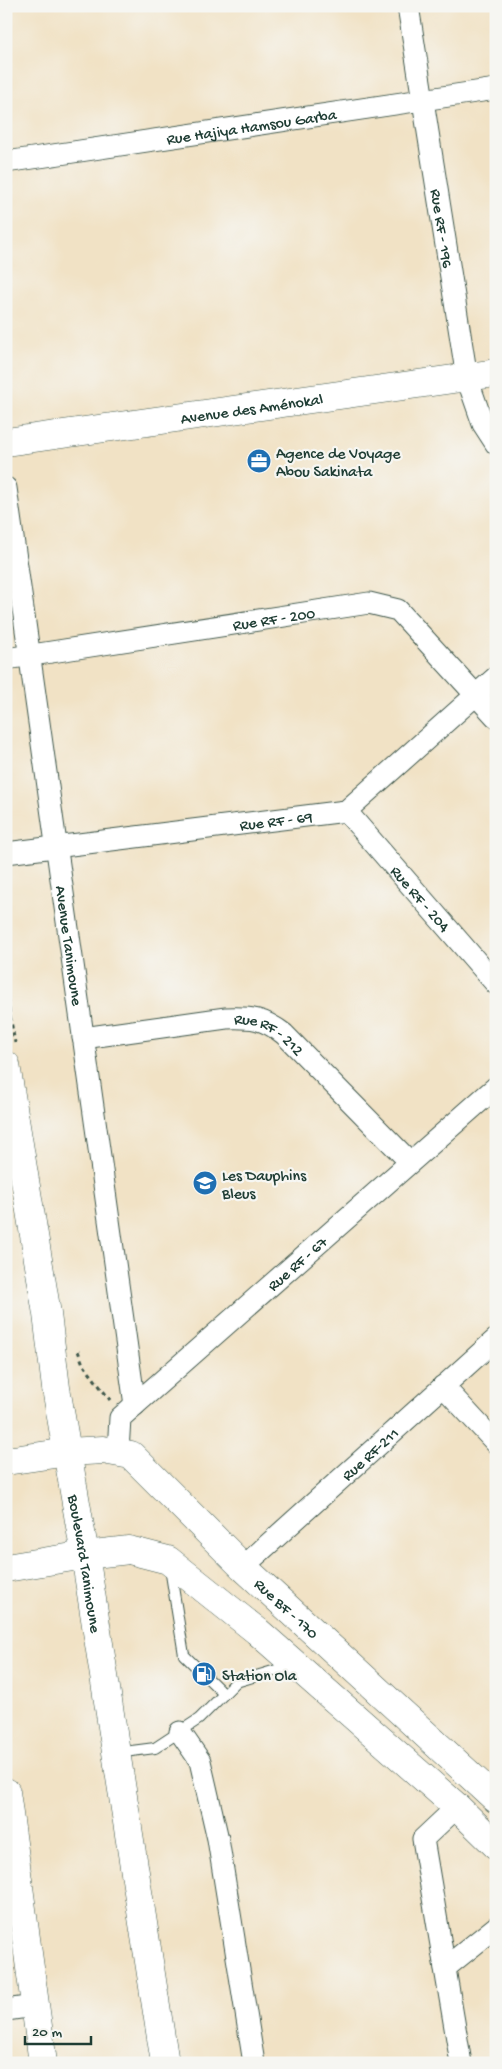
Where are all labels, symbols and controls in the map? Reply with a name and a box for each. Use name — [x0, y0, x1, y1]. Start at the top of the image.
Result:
street label: Rue Hajiya Hamsou Garba — [166, 107, 339, 151]
street label: Rue RF - 196 — [424, 188, 456, 271]
street label: Avenue des Aménokal — [180, 391, 325, 430]
place label: Agence de Voyage Abou Sakinata — [276, 446, 401, 483]
office icon: Agence de Voyage Abou Sakinata — [246, 448, 272, 474]
street label: Rue RF - 200 — [232, 605, 317, 637]
street label: Rue RF - 69 — [239, 809, 314, 837]
street label: Rue RF - 204 — [385, 863, 453, 938]
street label: Avenue Tanimoune — [49, 885, 85, 1008]
street label: Rue RF - 212 — [234, 1012, 306, 1061]
place label: Les Dauphins Bleus — [221, 1168, 307, 1205]
school or university icon: Les Dauphins Bleus — [192, 1170, 218, 1196]
street label: Rue RF - 67 — [265, 1233, 333, 1297]
street label: Rue RF-211 — [339, 1425, 404, 1486]
street label: Boulevard Tanimoune — [62, 1493, 103, 1635]
street label: Rue BF - 170 — [249, 1576, 321, 1645]
fuel station icon: Station Ola — [191, 1661, 217, 1687]
place label: Station Ola — [222, 1668, 298, 1687]
scale bar — [25, 2014, 91, 2046]
text: 20 m — [32, 2024, 62, 2042]

